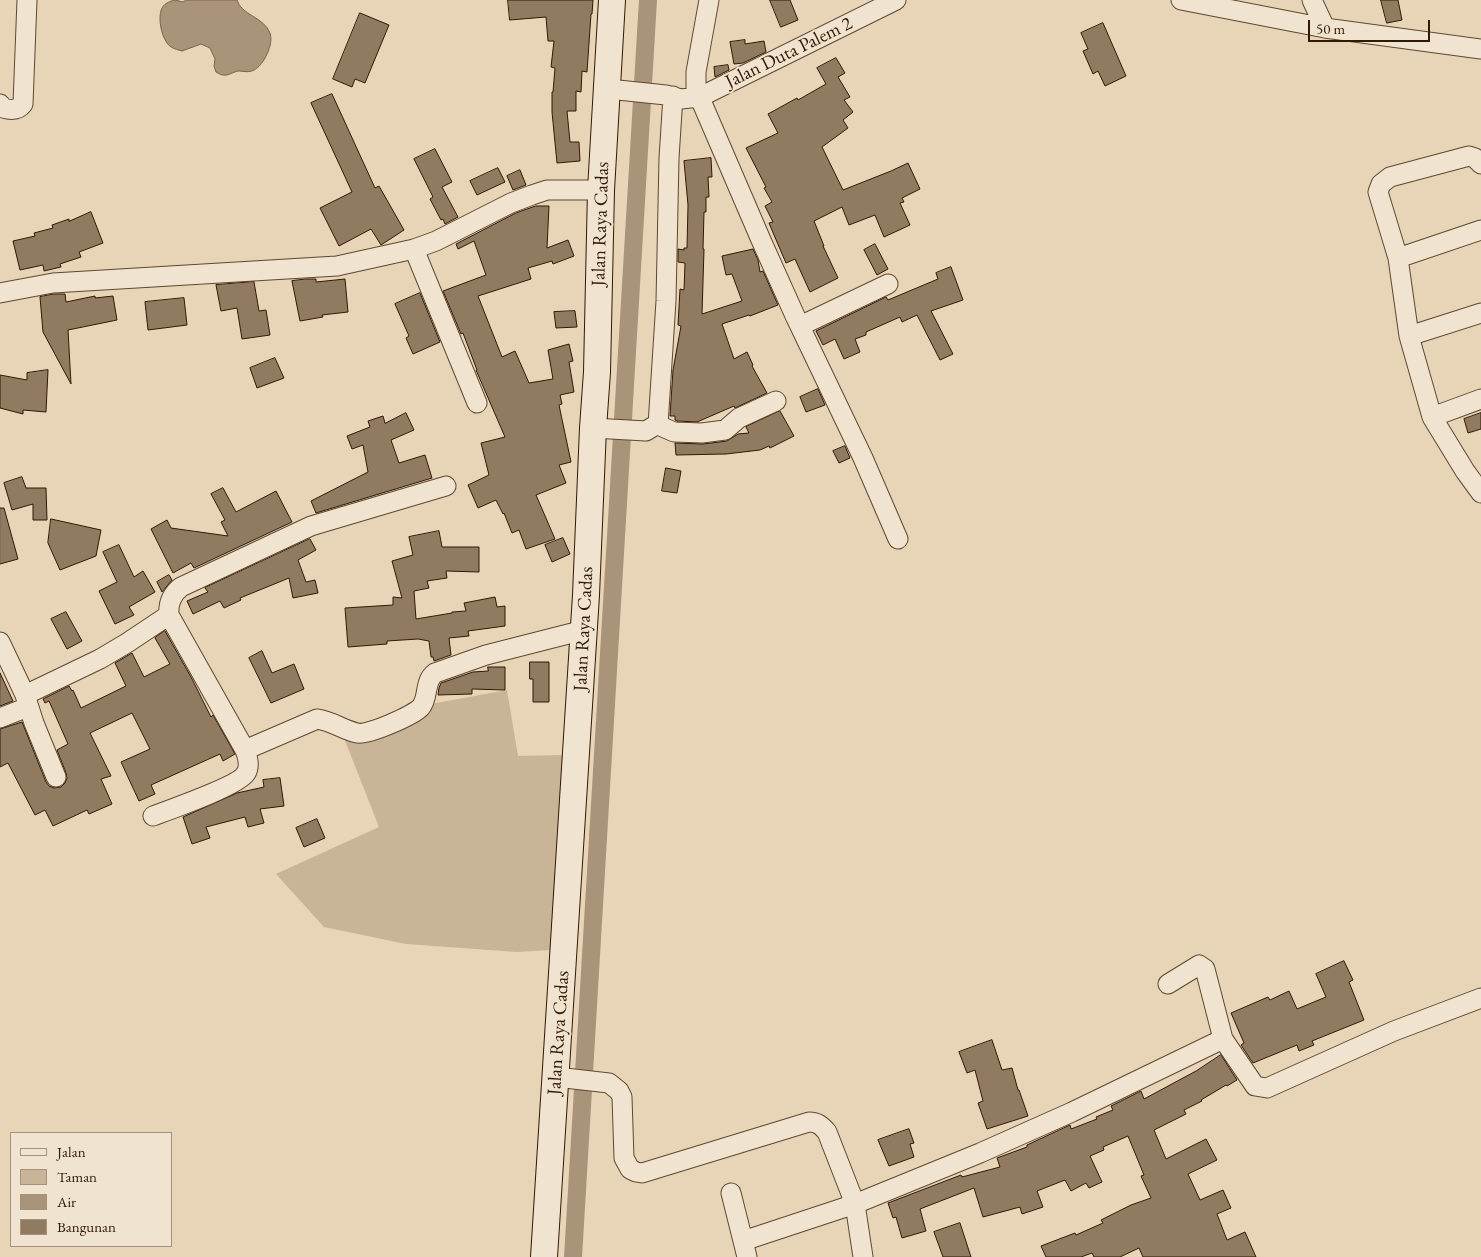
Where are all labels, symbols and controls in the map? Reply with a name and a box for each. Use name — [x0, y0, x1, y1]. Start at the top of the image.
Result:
scale bar — [1311, 10, 1434, 42]
street label: Jalan Duta Palem 2 — [722, 12, 856, 94]
text: 50 m — [1316, 19, 1345, 38]
street label: Jalan Raya Cadas — [587, 161, 615, 287]
street label: Jalan Raya Cadas — [569, 566, 599, 692]
street label: Jalan Raya Cadas — [543, 970, 575, 1096]
legend — [10, 1132, 172, 1247]
text: Jalan — [57, 1142, 86, 1161]
text: Taman — [57, 1167, 97, 1186]
text: Air — [57, 1192, 76, 1211]
text: Bangunan — [57, 1217, 116, 1236]

